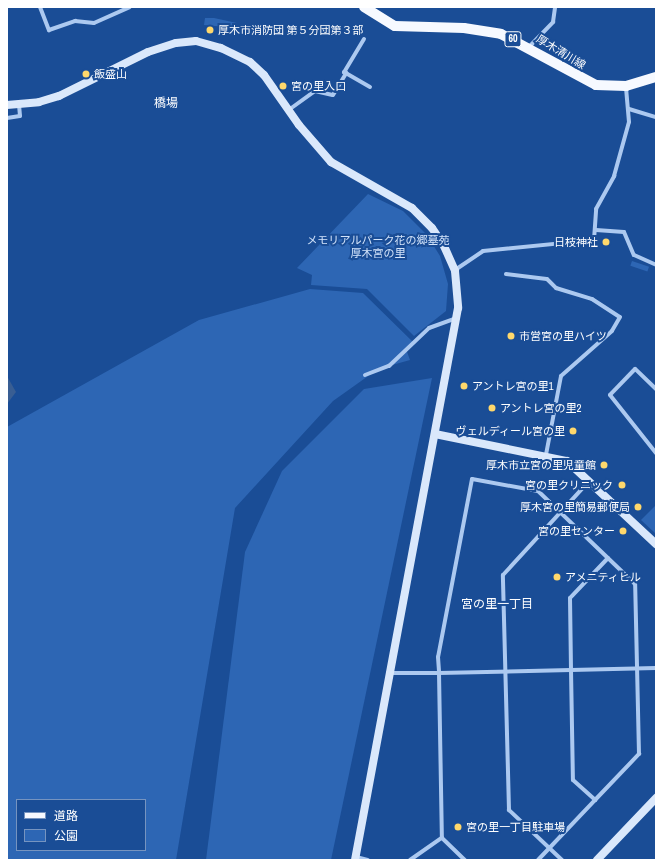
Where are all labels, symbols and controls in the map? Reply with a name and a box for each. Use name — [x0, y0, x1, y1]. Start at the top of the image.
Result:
place label: 厚木市消防団 第５分団第３部 — [218, 23, 364, 37]
marker: 厚木市消防団 第５分団第３部 — [205, 25, 215, 35]
road number: 60 — [504, 31, 522, 47]
street label: 厚木清川線 — [534, 32, 588, 72]
place label: 飯盛山 — [94, 67, 127, 81]
marker: 飯盛山 — [81, 69, 91, 79]
place label: 宮の里入口 — [291, 79, 346, 93]
marker: 宮の里入口 — [278, 81, 288, 91]
district label: 橋場 — [154, 97, 178, 111]
park label: メモリアルパーク花の郷墓苑 厚木宮の里 — [307, 234, 449, 260]
place label: 日枝神社 — [554, 235, 598, 249]
marker: 日枝神社 — [601, 237, 611, 247]
place label: 市営宮の里ハイツ — [519, 329, 607, 343]
marker: 市営宮の里ハイツ — [506, 331, 516, 341]
place label: アントレ宮の里1 — [472, 379, 554, 393]
marker: アントレ宮の里1 — [459, 381, 469, 391]
place label: アントレ宮の里2 — [500, 401, 582, 415]
marker: アントレ宮の里2 — [487, 403, 497, 413]
place label: ヴェルディール宮の里 — [455, 424, 565, 438]
marker: ヴェルディール宮の里 — [568, 426, 578, 436]
place label: 厚木市立宮の里児童館 — [486, 458, 596, 472]
marker: 厚木市立宮の里児童館 — [599, 460, 609, 470]
place label: 宮の里クリニック — [525, 478, 613, 492]
marker: 宮の里クリニック — [616, 479, 628, 491]
place label: 厚木宮の里簡易郵便局 — [520, 500, 630, 514]
marker: 厚木宮の里簡易郵便局 — [633, 502, 643, 512]
place label: 宮の里センター — [538, 524, 615, 538]
marker: 宮の里センター — [618, 526, 628, 536]
place label: アメニティヒル — [565, 570, 642, 584]
marker: アメニティヒル — [552, 572, 562, 582]
district label: 宮の里一丁目 — [461, 598, 533, 612]
legend — [16, 799, 146, 851]
text: 道路 — [54, 808, 78, 824]
place label: 宮の里一丁目駐車場 — [466, 820, 565, 834]
marker: 宮の里一丁目駐車場 — [453, 822, 463, 832]
text: 公園 — [54, 828, 78, 844]

